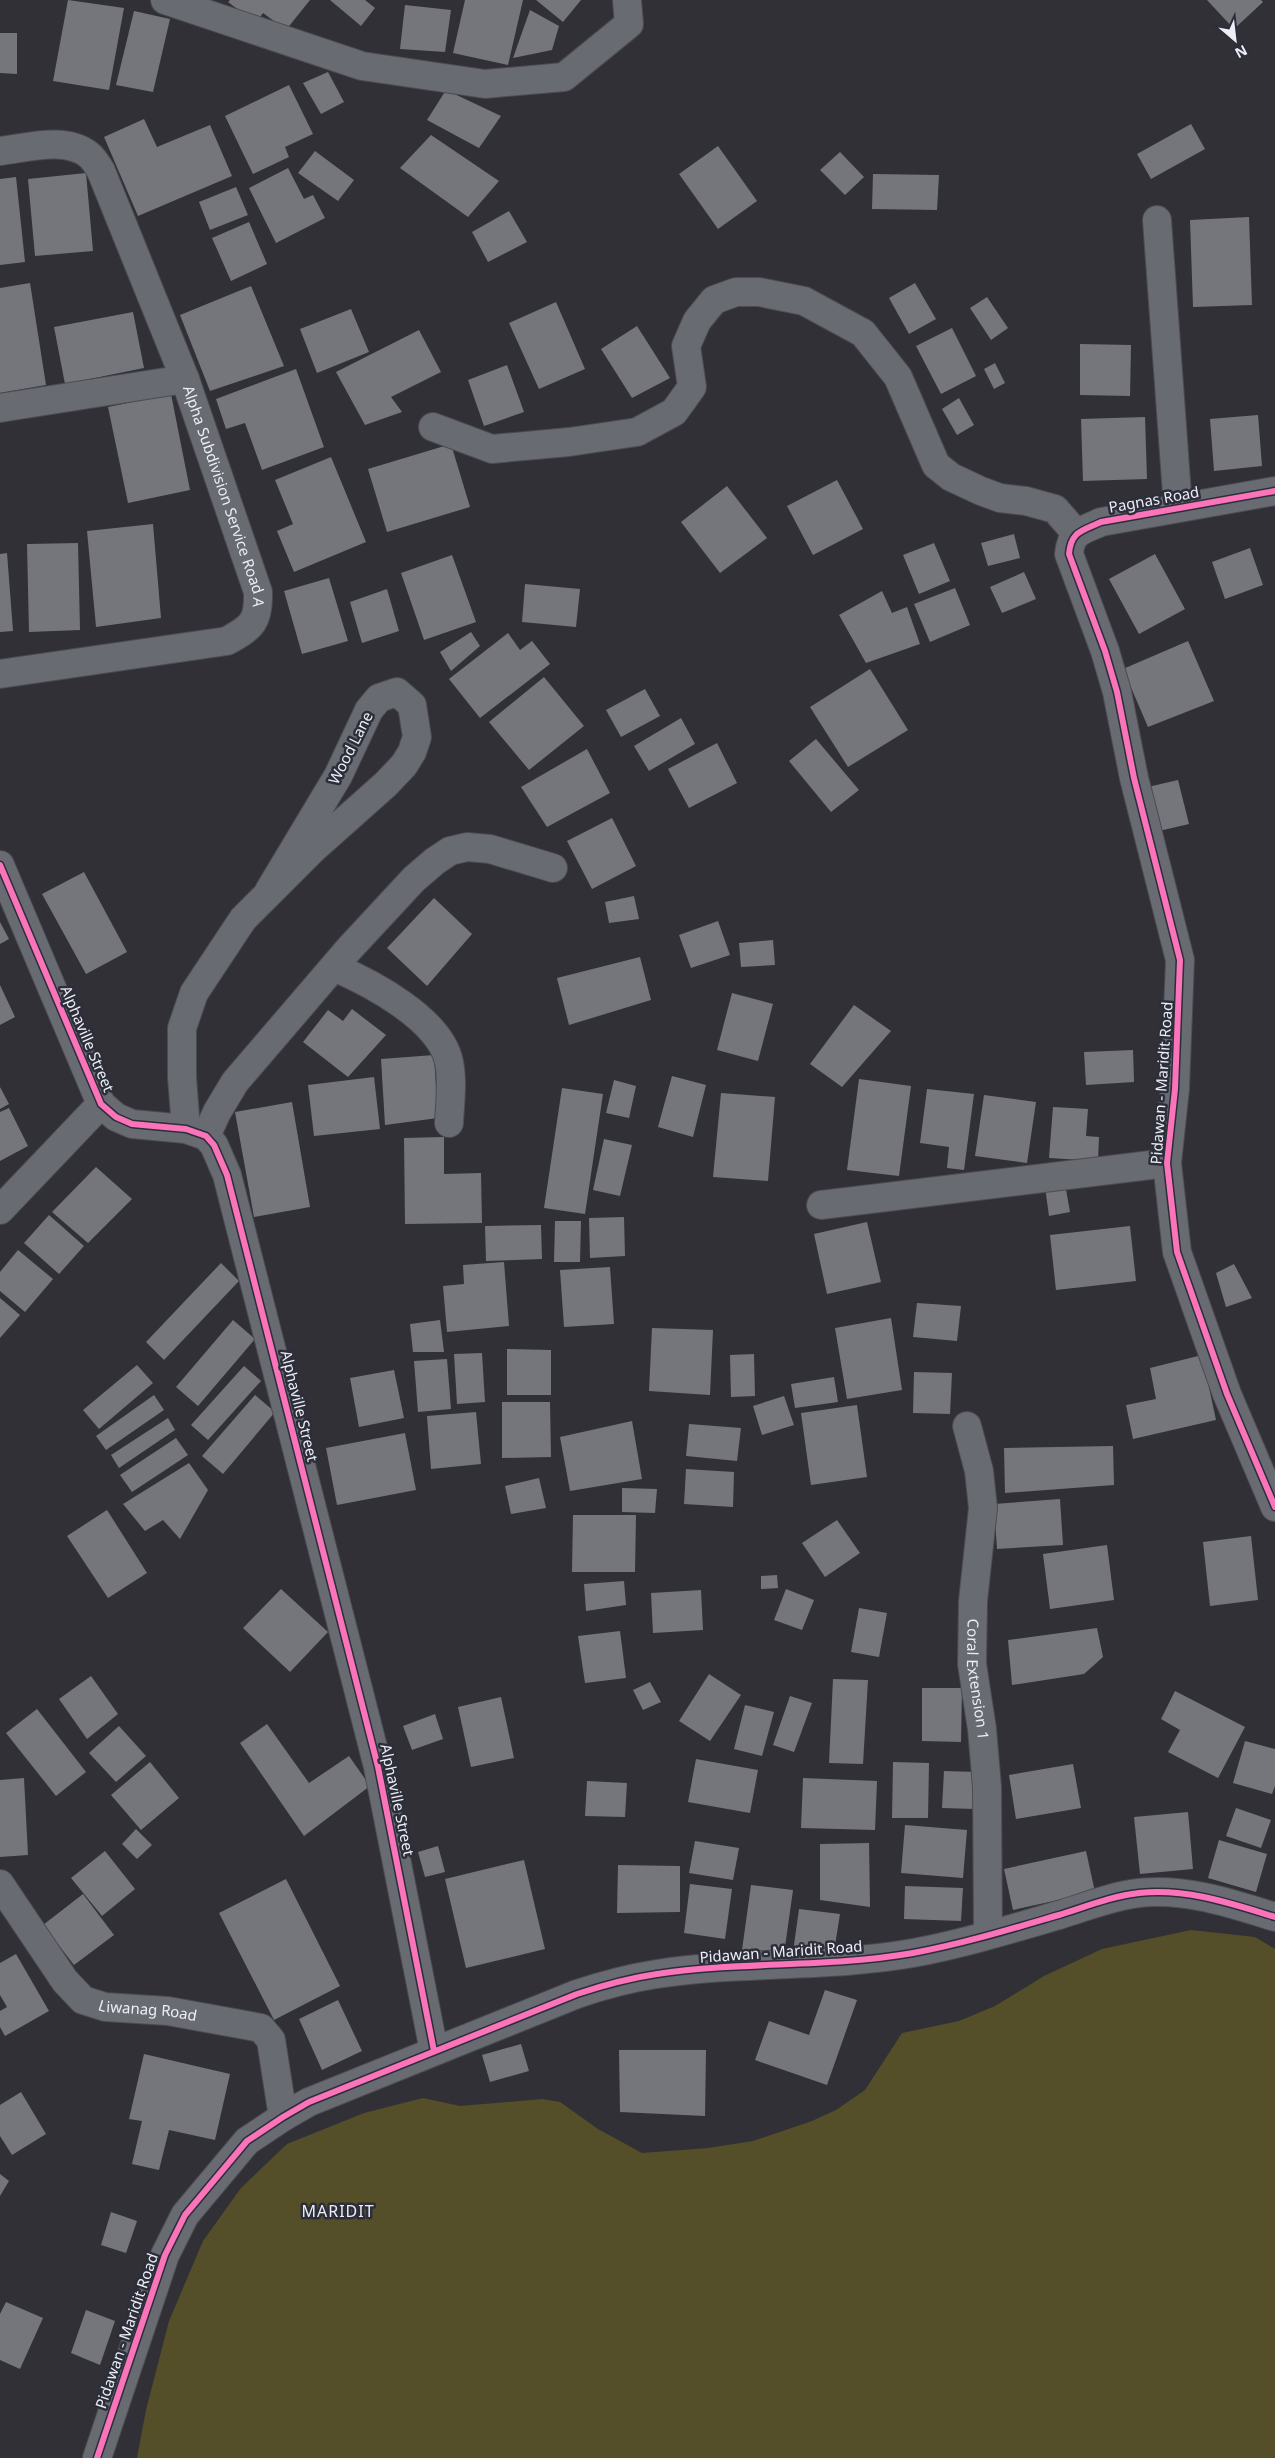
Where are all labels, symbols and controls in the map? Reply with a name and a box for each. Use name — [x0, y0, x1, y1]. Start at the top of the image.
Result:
north arrow — [1210, 15, 1260, 65]
text: N — [1232, 41, 1251, 63]
street label: Alpha Subdivision Service Road A — [179, 383, 269, 608]
street label: Pagnas Road — [1107, 481, 1201, 517]
street label: Wood Lane — [323, 708, 377, 787]
street label: Alphaville Street — [56, 982, 120, 1095]
street label: Pidawan - Maridit Road — [1145, 1001, 1177, 1165]
street label: Alphaville Street — [276, 1348, 324, 1464]
street label: Coral Extension 1 — [963, 1619, 994, 1741]
street label: Alphaville Street — [376, 1742, 420, 1858]
street label: Pidawan - Maridit Road — [699, 1935, 863, 1967]
street label: Liwanag Road — [96, 1995, 199, 2025]
district label: MARIDIT — [301, 2200, 375, 2222]
street label: Pidawan - Maridit Road — [90, 2250, 162, 2411]

